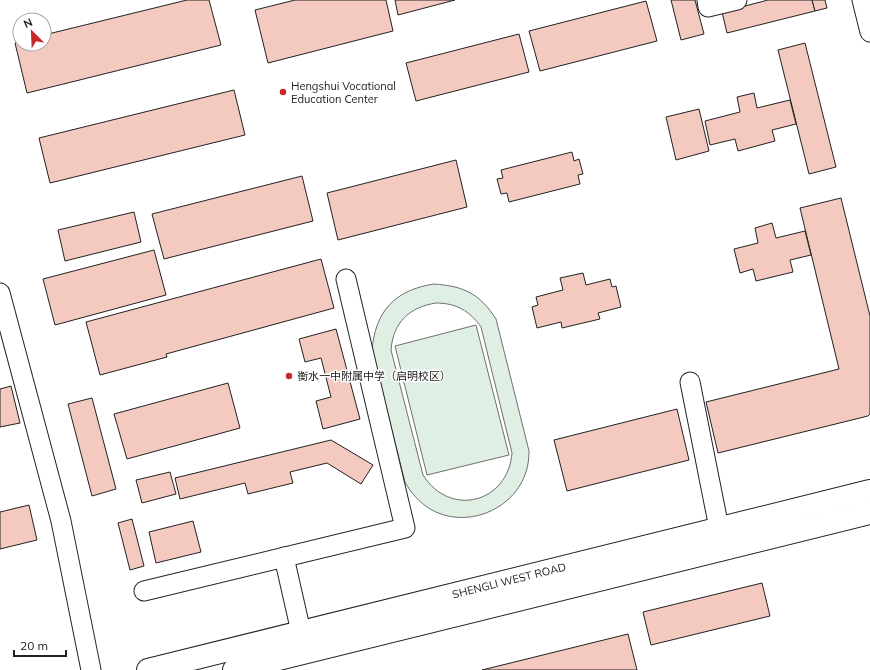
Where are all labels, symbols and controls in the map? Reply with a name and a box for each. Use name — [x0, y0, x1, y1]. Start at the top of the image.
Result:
north arrow — [12, 12, 52, 52]
text: N — [21, 15, 35, 31]
place label: Hengshui Vocational Education Center — [291, 79, 396, 106]
marker: Hengshui Vocational Education Center — [278, 87, 288, 97]
place label: 衡水一中附属中学（启明校区） — [297, 369, 451, 383]
marker: 衡水一中附属中学（启明校区） — [284, 371, 294, 381]
street label: SHENGLI WEST ROAD — [451, 560, 567, 601]
scale bar — [14, 632, 66, 658]
text: 20 m — [20, 638, 48, 653]

